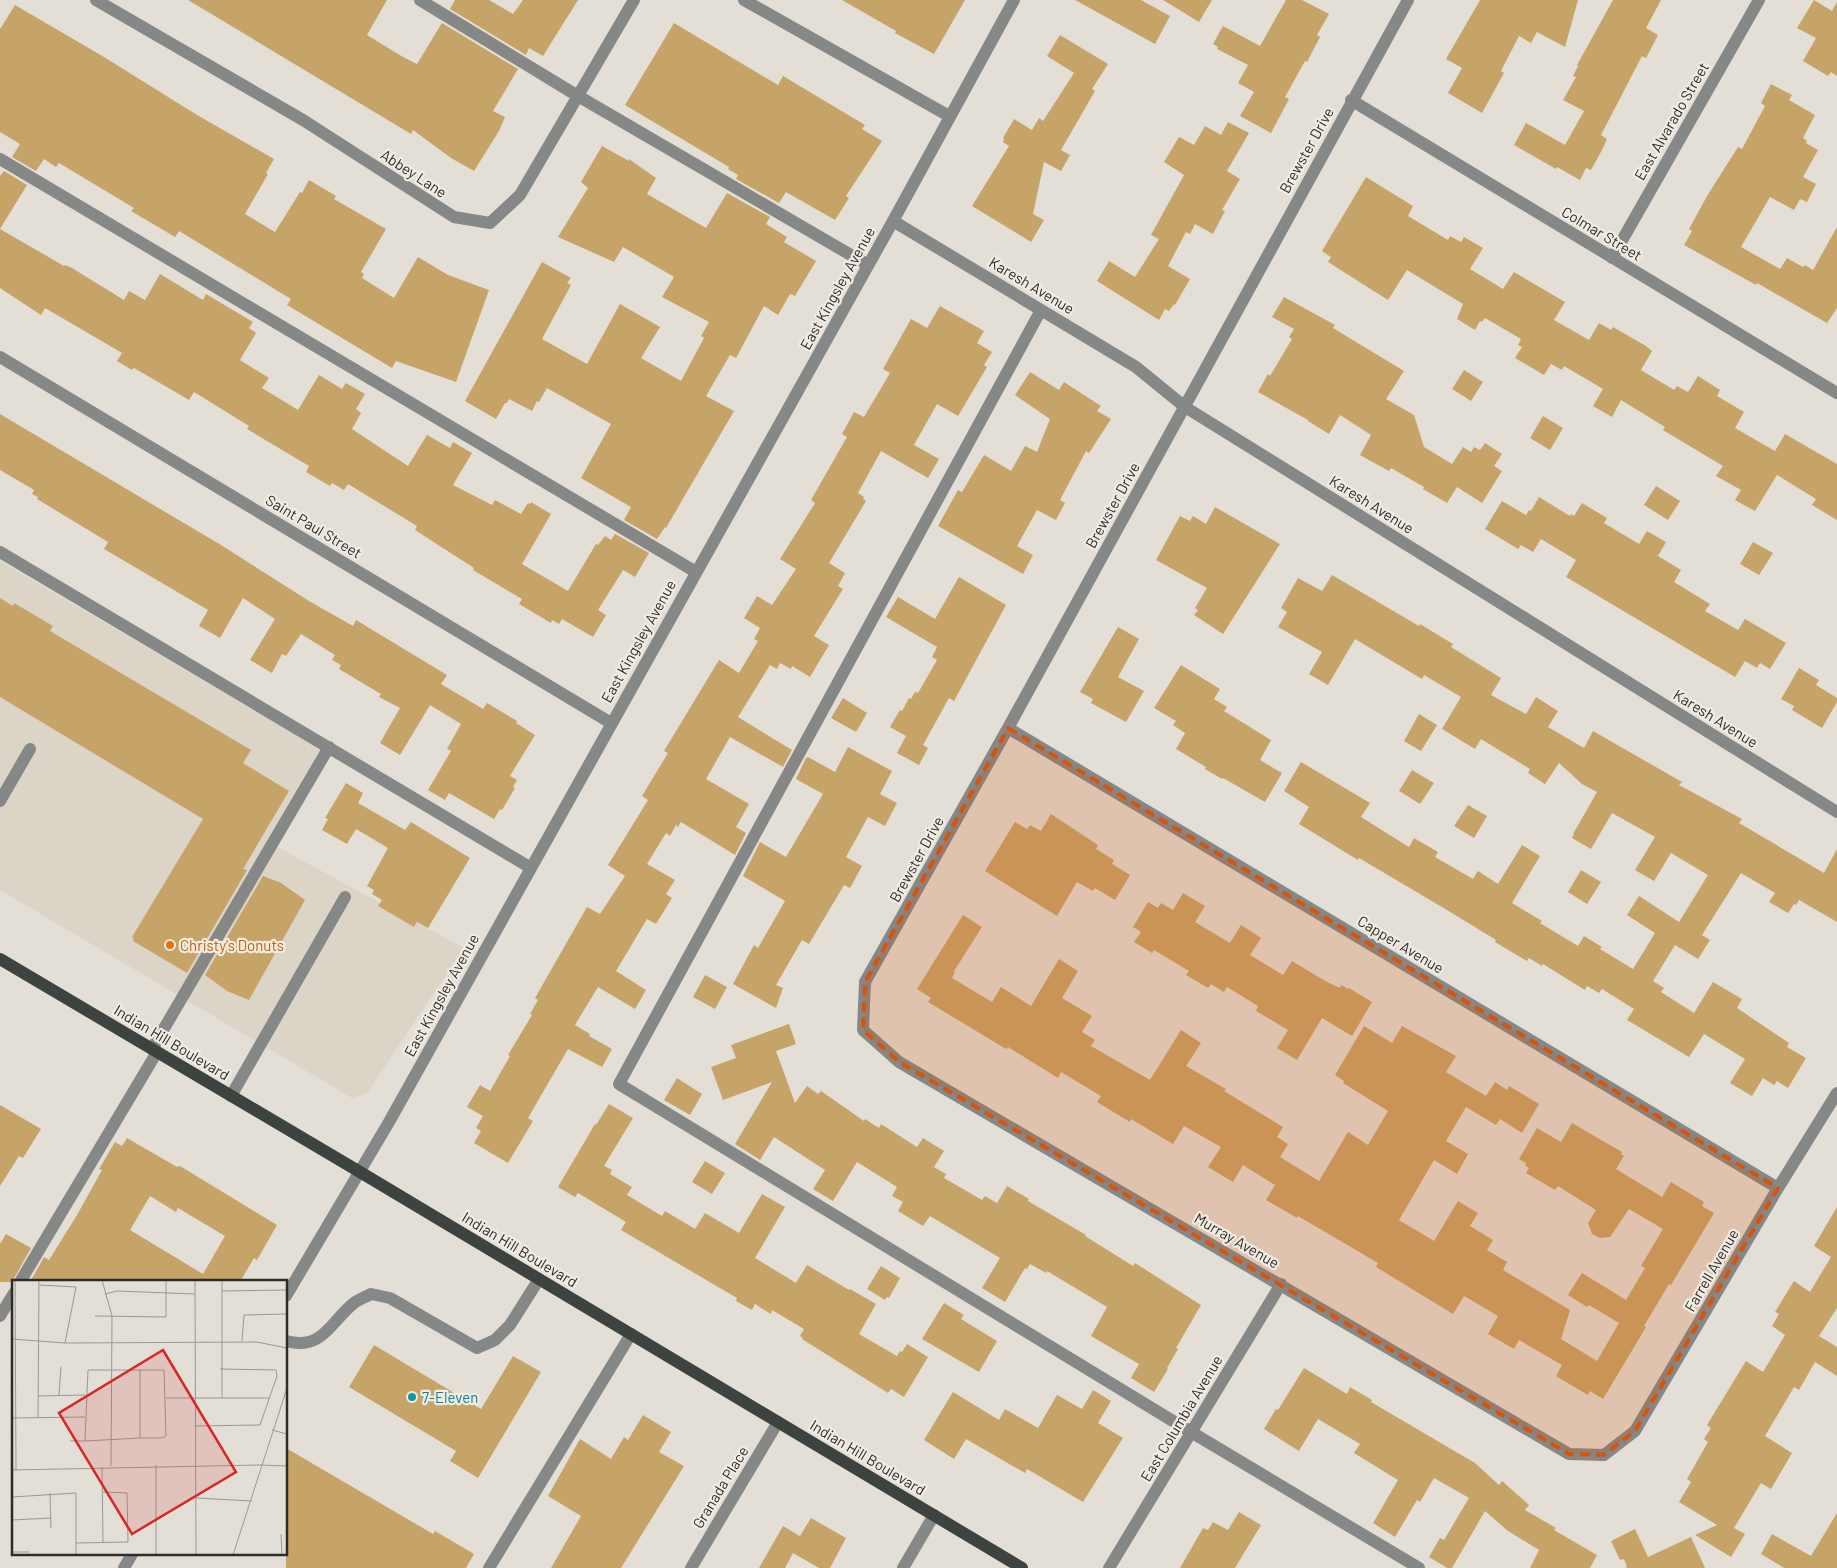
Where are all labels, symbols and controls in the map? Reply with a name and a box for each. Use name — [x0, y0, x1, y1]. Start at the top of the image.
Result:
street label: East Alvarado Street — [1630, 59, 1712, 183]
street label: Brewster Drive — [1275, 104, 1337, 196]
street label: Abbey Lane — [378, 145, 450, 201]
street label: Colmar Street — [1559, 202, 1645, 264]
street label: East Kingsley Avenue — [796, 224, 878, 352]
street label: Karesh Avenue — [986, 253, 1078, 317]
street label: Brewster Drive — [1081, 459, 1143, 551]
street label: Karesh Avenue — [1327, 471, 1417, 537]
street label: Saint Paul Street — [263, 490, 365, 562]
street label: East Kingsley Avenue — [597, 577, 679, 705]
street label: Karesh Avenue — [1671, 685, 1761, 751]
street label: Brewster Drive — [885, 813, 947, 905]
street label: Capper Avenue — [1355, 911, 1447, 977]
street label: East Kingsley Avenue — [400, 931, 482, 1059]
place label: Christy's Donuts — [180, 936, 284, 954]
marker: Christy's Donuts — [164, 939, 176, 951]
street label: Indian Hill Boulevard — [111, 1000, 233, 1084]
street label: Indian Hill Boulevard — [459, 1207, 581, 1291]
street label: Murray Avenue — [1191, 1208, 1283, 1272]
street label: Farrell Avenue — [1680, 1226, 1742, 1314]
inset map — [12, 1280, 288, 1556]
street label: East Columbia Avenue — [1136, 1352, 1226, 1484]
place label: 7-Eleven — [422, 1388, 478, 1406]
marker: 7-Eleven — [406, 1391, 418, 1403]
street label: Indian Hill Boulevard — [807, 1415, 929, 1499]
street label: Granada Place — [688, 1443, 752, 1531]

